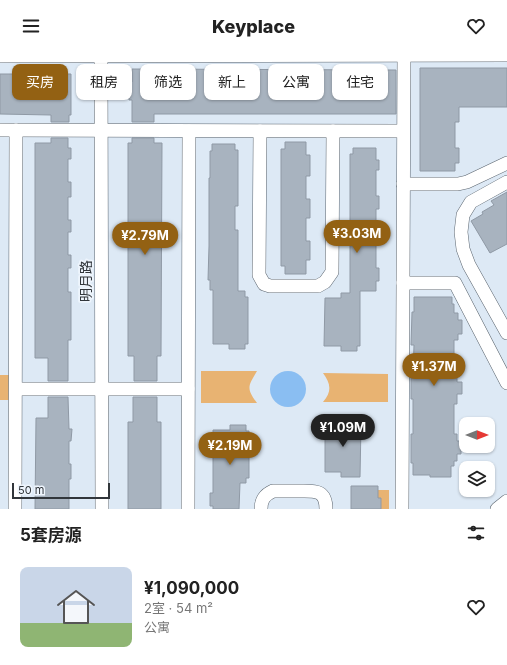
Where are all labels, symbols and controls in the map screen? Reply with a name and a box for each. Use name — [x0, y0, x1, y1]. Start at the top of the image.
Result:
icon: menu — [20, 15, 42, 37]
icon: heart — [465, 15, 487, 37]
text: Keyplace — [212, 16, 295, 37]
chip: 买房 — [12, 64, 68, 100]
chip: 租房 — [76, 64, 132, 100]
chip: 筛选 — [140, 64, 196, 100]
chip: 新上 — [204, 64, 260, 100]
chip: 公寓 — [268, 64, 324, 100]
chip: 住宅 — [332, 64, 388, 100]
pin: ¥3.03M — [324, 220, 390, 254]
pin: ¥2.79M — [112, 222, 178, 256]
text: ¥3.03M — [333, 225, 381, 241]
text: ¥2.79M — [121, 227, 169, 243]
street label: 明月路 — [77, 260, 94, 302]
pin: ¥1.37M — [401, 353, 467, 387]
text: ¥1.37M — [411, 358, 457, 374]
pin: ¥1.09M — [310, 414, 376, 448]
north arrow — [459, 417, 495, 453]
map controls — [459, 417, 495, 497]
text: ¥1.09M — [320, 419, 366, 435]
pin: ¥2.19M — [197, 432, 263, 466]
text: ¥2.19M — [208, 437, 252, 453]
button: layers — [459, 461, 495, 497]
scale bar — [12, 481, 110, 500]
text: 50 m — [18, 483, 44, 497]
icon: filters — [465, 522, 487, 544]
text: 5套房源 — [20, 525, 82, 545]
text: ¥1,090,000 — [144, 578, 239, 598]
icon: home — [52, 583, 100, 631]
icon: heart — [465, 596, 487, 618]
text: 2室 · 54 m² — [144, 600, 213, 616]
text: 公寓 — [144, 619, 170, 635]

